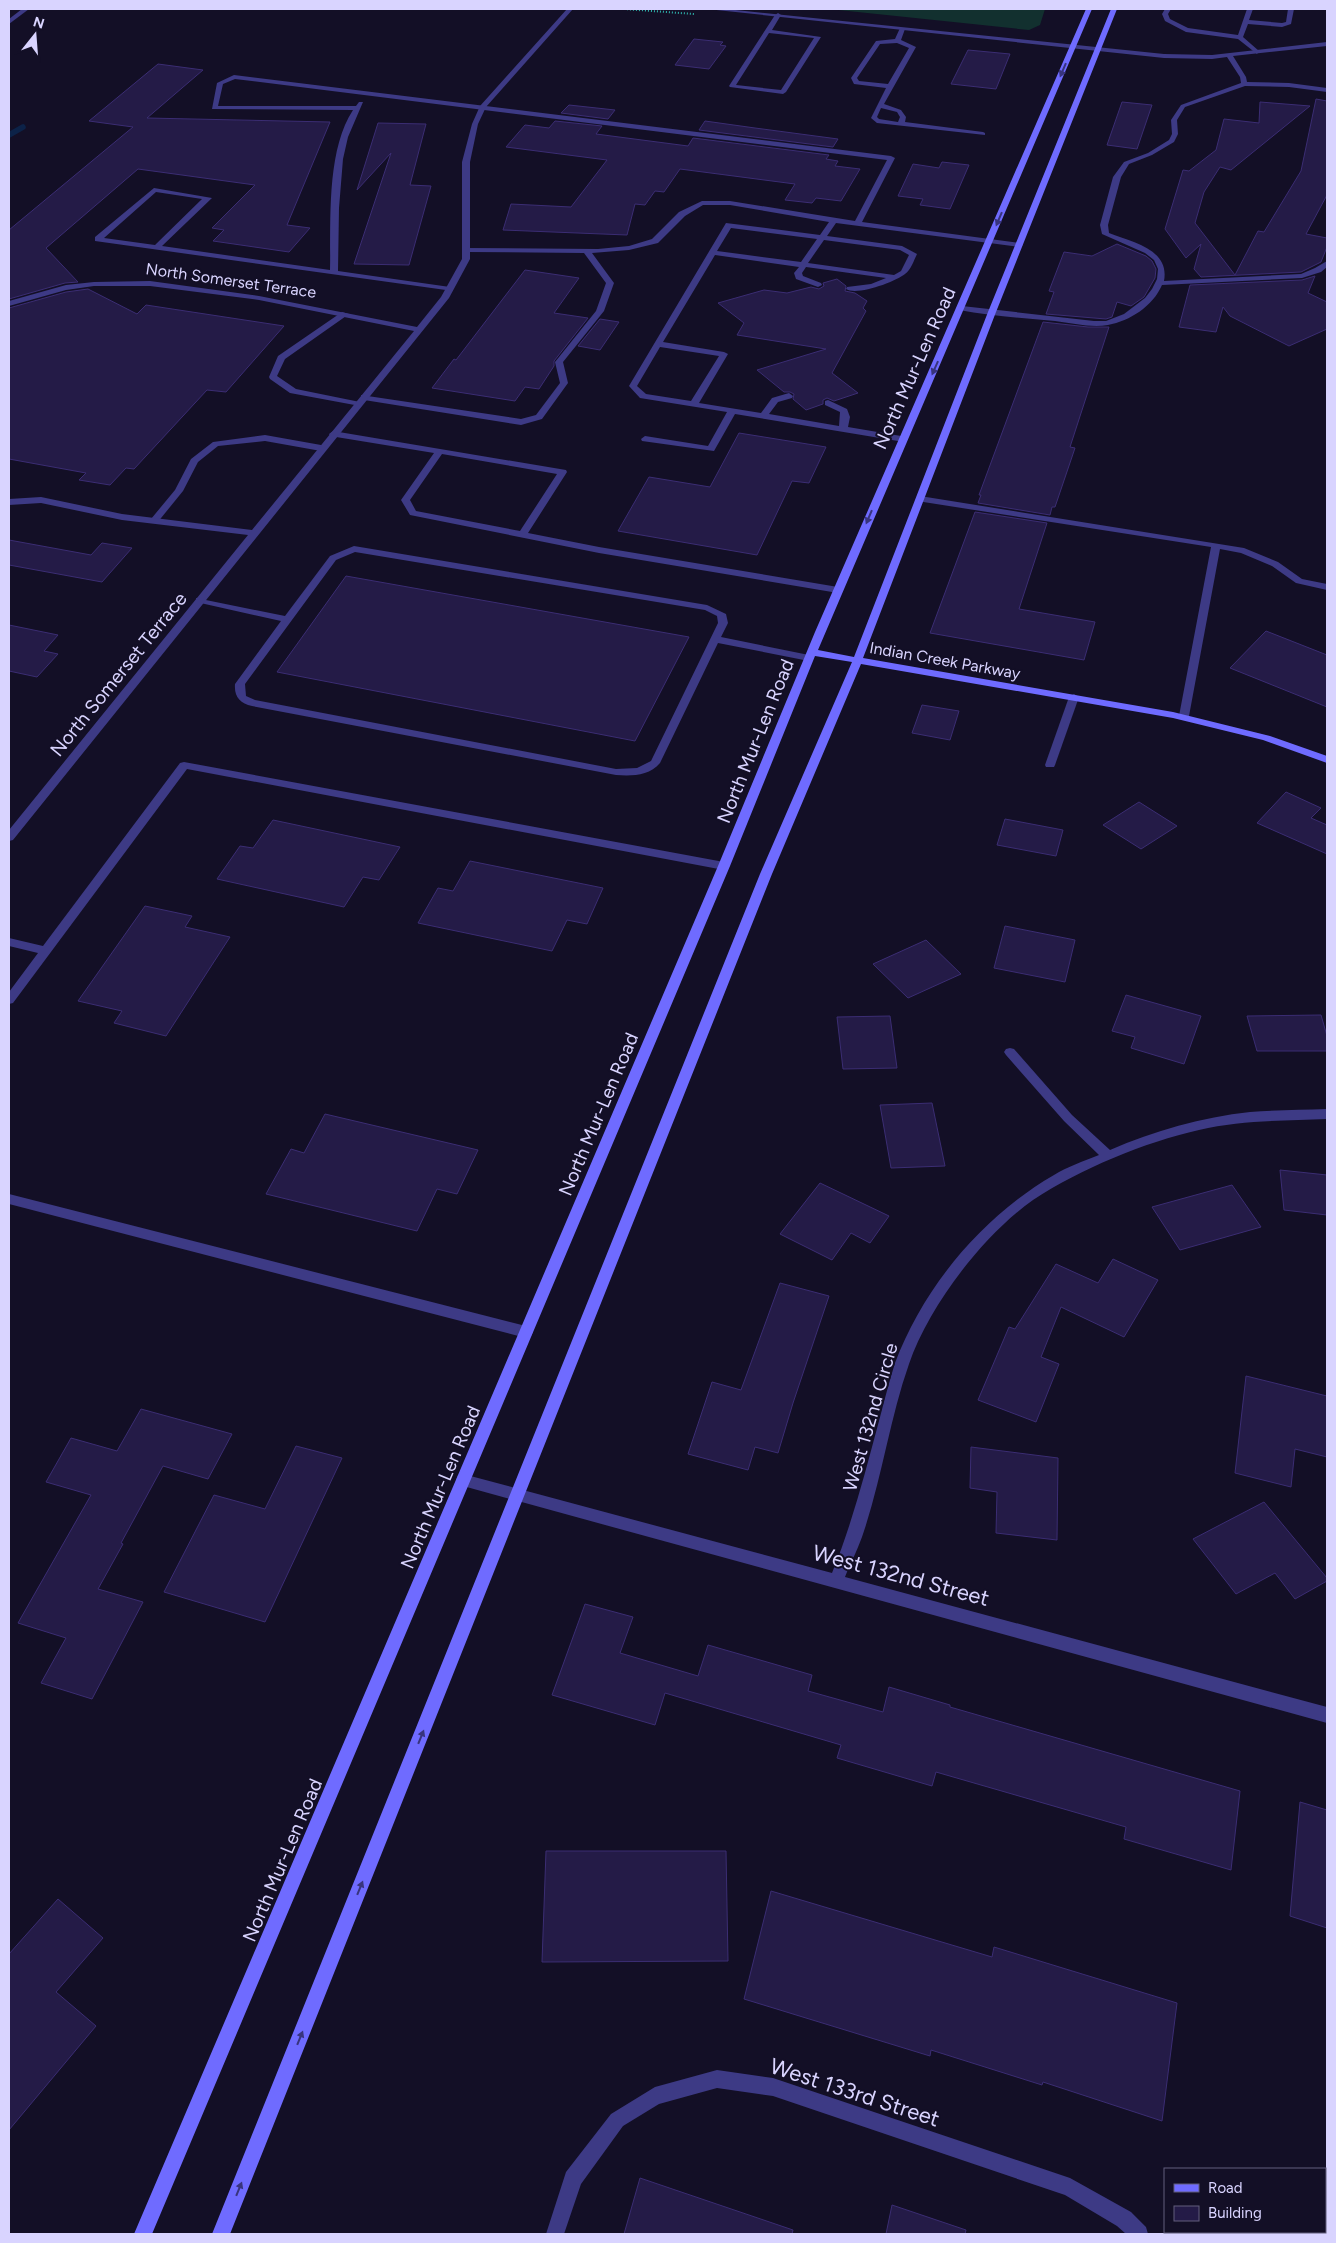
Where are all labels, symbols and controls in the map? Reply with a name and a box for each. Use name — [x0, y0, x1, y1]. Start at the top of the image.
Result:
north arrow — [10, 10, 60, 60]
text: N — [31, 13, 46, 33]
one-way arrow — [1059, 63, 1067, 77]
one-way arrow — [995, 212, 1003, 226]
street label: North Somerset Terrace — [144, 259, 318, 302]
street label: North Mur-Len Road — [868, 284, 961, 453]
one-way arrow — [930, 361, 938, 375]
one-way arrow — [865, 510, 873, 524]
street label: North Somerset Terrace — [45, 588, 192, 761]
street label: Indian Creek Parkway — [868, 638, 1022, 683]
street label: North Mur-Len Road — [712, 656, 799, 827]
street label: North Mur-Len Road — [554, 1029, 643, 1199]
street label: West 132nd Circle — [838, 1340, 903, 1494]
street label: North Mur-Len Road — [396, 1402, 485, 1572]
street label: West 132nd Street — [810, 1539, 992, 1612]
one-way arrow — [417, 1729, 425, 1744]
street label: North Mur-Len Road — [238, 1775, 327, 1945]
one-way arrow — [357, 1880, 364, 1895]
one-way arrow — [296, 2031, 304, 2045]
street label: West 133rd Street — [767, 2052, 943, 2133]
legend — [1164, 2168, 1326, 2233]
text: Road — [1208, 2179, 1243, 2197]
one-way arrow — [235, 2181, 243, 2196]
text: Building — [1208, 2204, 1262, 2222]

